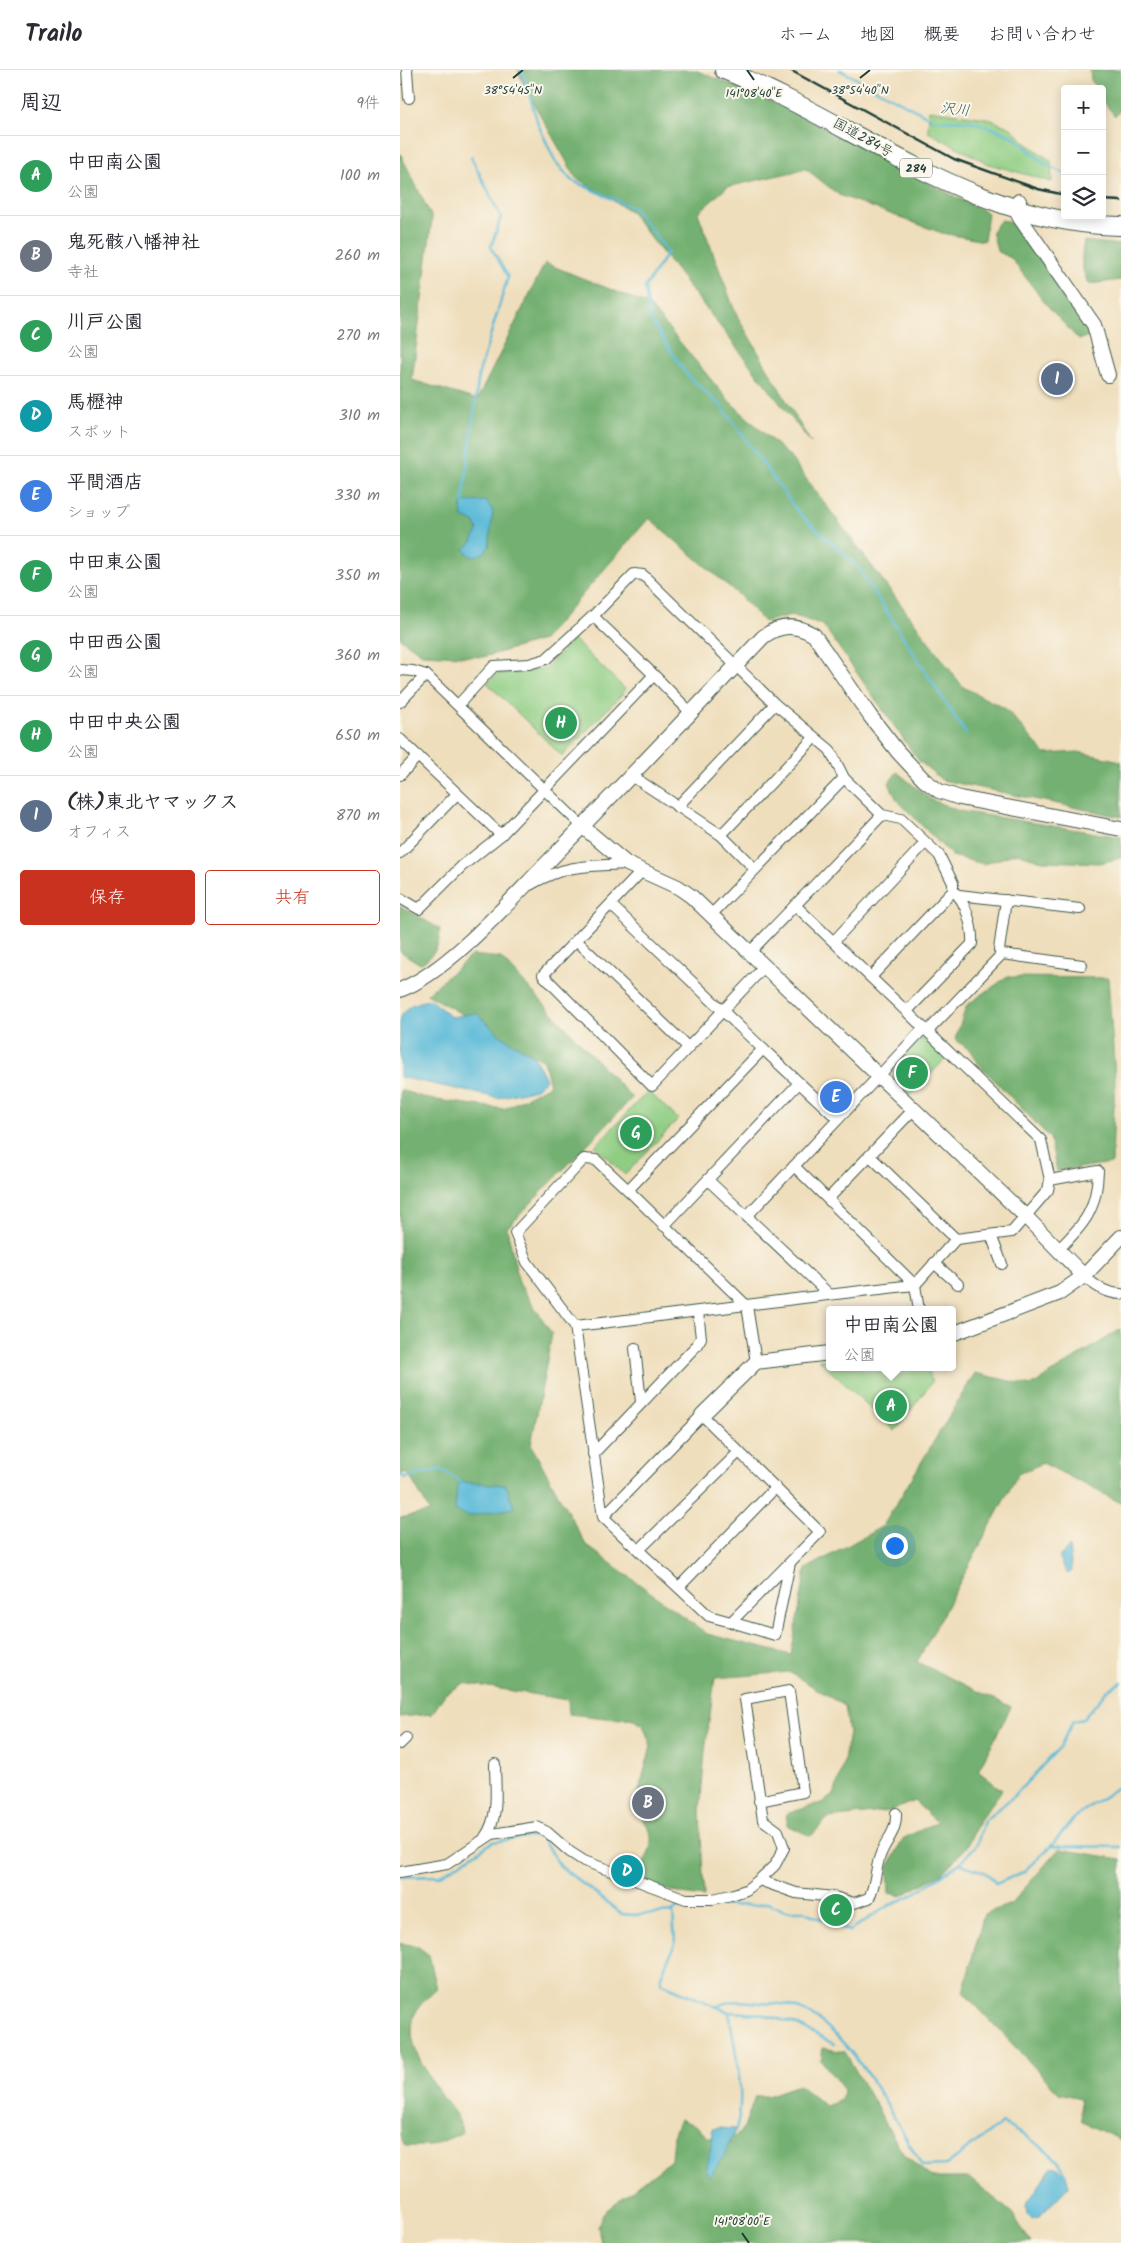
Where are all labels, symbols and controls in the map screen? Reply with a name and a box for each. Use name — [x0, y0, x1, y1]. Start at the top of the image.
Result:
text: Trailo — [25, 15, 83, 54]
text: ホーム — [779, 21, 832, 50]
text: 地図 — [860, 21, 896, 50]
text: 概要 — [924, 21, 960, 50]
text: お問い合わせ — [988, 21, 1096, 50]
text: 38°54'45"N — [484, 81, 542, 100]
text: 38°54'40"N — [831, 81, 889, 100]
text: 141°08'40"E — [726, 84, 783, 103]
map controls — [1061, 85, 1106, 220]
button: + — [1061, 85, 1106, 130]
text: 周辺 — [20, 87, 62, 120]
text: 9件 — [356, 91, 380, 116]
water label: 沢川 — [939, 96, 971, 124]
street label: 国道284号 — [829, 112, 897, 164]
button: − — [1061, 130, 1106, 175]
text: 中田南公園 — [67, 148, 162, 178]
road number: 284 — [900, 159, 932, 178]
text: A — [31, 163, 41, 188]
text: 100 m — [340, 163, 380, 188]
button: layers — [1061, 175, 1106, 220]
text: 公園 — [67, 180, 99, 205]
text: 鬼死骸八幡神社 — [67, 228, 200, 258]
text: B — [31, 243, 41, 268]
text: 260 m — [335, 243, 380, 268]
text: 寺社 — [67, 260, 99, 285]
text: 川戸公園 — [67, 308, 143, 338]
text: C — [31, 323, 41, 348]
text: 270 m — [336, 323, 380, 348]
text: 公園 — [67, 340, 99, 365]
pin: I — [1041, 360, 1073, 398]
text: 馬櫪神 — [67, 388, 124, 418]
text: D — [31, 403, 41, 428]
text: 310 m — [339, 403, 380, 428]
text: スポット — [67, 420, 131, 445]
text: 平間酒店 — [67, 468, 143, 498]
text: E — [32, 483, 40, 508]
text: 330 m — [335, 483, 380, 508]
text: ショップ — [67, 500, 130, 525]
text: 中田東公園 — [67, 548, 162, 578]
text: F — [32, 563, 40, 588]
text: 350 m — [335, 563, 380, 588]
text: 公園 — [67, 580, 99, 605]
text: 中田西公園 — [67, 628, 162, 658]
text: G — [31, 643, 41, 668]
text: 360 m — [335, 643, 380, 668]
text: 公園 — [67, 660, 99, 685]
pin: H — [545, 704, 577, 742]
text: 中田中央公園 — [67, 708, 181, 738]
text: H — [31, 723, 41, 748]
text: 650 m — [335, 723, 380, 748]
text: 公園 — [67, 740, 99, 765]
text: (株)東北ヤマックス — [67, 788, 238, 818]
text: I — [34, 803, 38, 828]
text: 870 m — [336, 803, 380, 828]
text: オフィス — [67, 820, 131, 845]
button: 保存 — [20, 870, 195, 925]
button: 共有 — [205, 870, 380, 925]
pin: F — [896, 1054, 928, 1092]
pin: E — [820, 1078, 852, 1116]
pin: G — [620, 1114, 652, 1152]
popup — [826, 1306, 956, 1371]
text: 中田南公園 — [843, 1311, 939, 1341]
text: 公園 — [843, 1343, 876, 1368]
pin: A — [875, 1387, 907, 1425]
your location — [882, 1533, 908, 1559]
pin: B — [632, 1784, 664, 1822]
pin: D — [611, 1852, 643, 1890]
pin: C — [820, 1891, 852, 1929]
text: 141°08'00"E — [714, 2212, 771, 2231]

